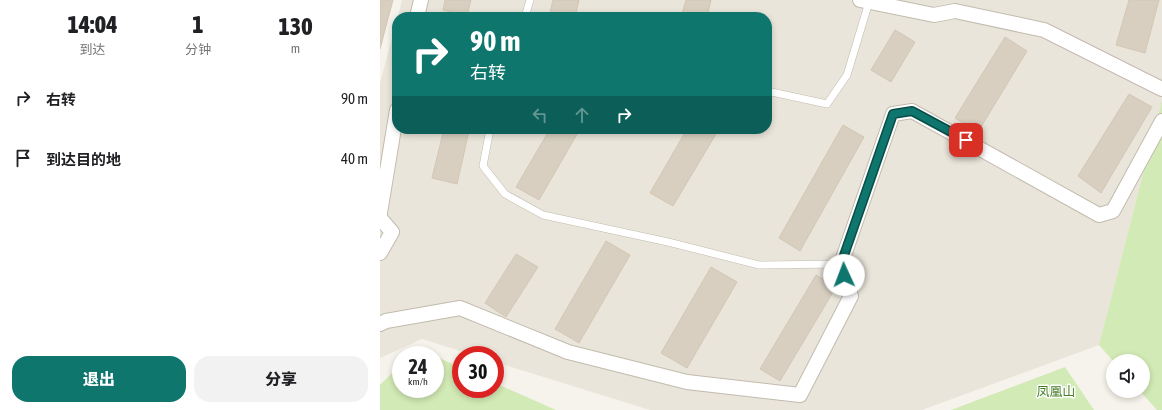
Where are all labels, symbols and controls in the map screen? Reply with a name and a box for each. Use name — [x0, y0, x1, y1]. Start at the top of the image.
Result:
text: 14:04 — [68, 11, 117, 38]
text: 1 — [192, 11, 204, 38]
text: 130 — [279, 13, 312, 40]
text: 90 m — [470, 25, 520, 57]
icon: right — [404, 28, 456, 80]
text: m — [291, 41, 300, 56]
text: 到达 — [79, 42, 106, 57]
text: 分钟 — [185, 42, 211, 57]
text: 右转 — [470, 62, 506, 83]
icon: right — [12, 87, 34, 109]
text: 90 m — [341, 90, 368, 107]
text: 右转 — [46, 91, 76, 108]
icon: left — [529, 104, 551, 126]
icon: ahead — [571, 104, 593, 126]
icon: right — [613, 104, 635, 126]
pin — [949, 123, 983, 157]
icon: arrive — [955, 129, 977, 151]
icon: arrive — [12, 147, 34, 169]
text: 40 m — [341, 150, 368, 167]
text: 到达目的地 — [46, 151, 121, 168]
position arrow — [823, 254, 865, 296]
speed limit sign: 30 — [452, 346, 504, 398]
map controls — [1106, 354, 1150, 398]
button: sound — [1106, 354, 1150, 398]
text: 24 — [409, 355, 427, 378]
button: 退出 — [12, 356, 186, 402]
button: 分享 — [194, 356, 368, 402]
text: km/h — [408, 376, 428, 387]
park label: 凤凰山 — [1036, 384, 1076, 399]

